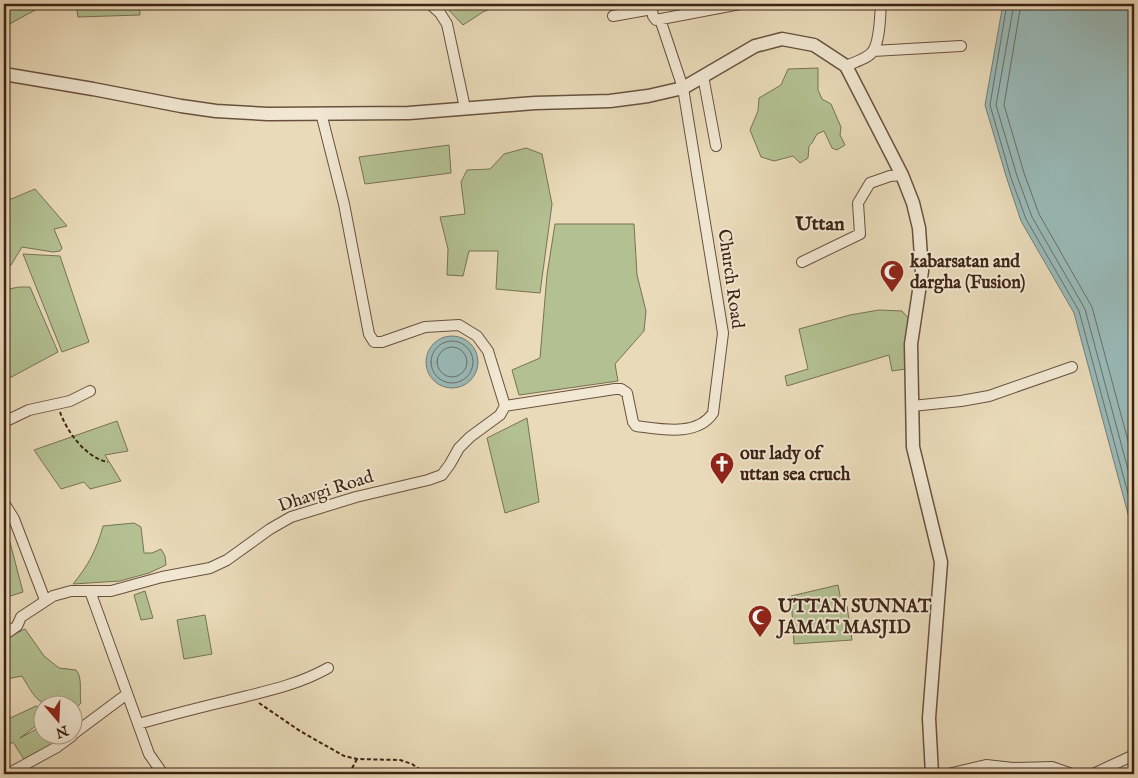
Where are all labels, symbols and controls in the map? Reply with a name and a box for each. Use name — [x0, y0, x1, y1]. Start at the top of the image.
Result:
district label: Uttan — [794, 212, 845, 237]
street label: Church Road — [712, 228, 748, 331]
place label: kabarsatan and dargha (Fusion) — [909, 251, 1025, 295]
mosque icon: kabarsatan and dargha (Fusion) — [879, 259, 905, 293]
place label: our lady of uttan sea cruch — [740, 443, 851, 487]
church icon: our lady of uttan sea cruch — [709, 451, 735, 485]
street label: Dhavgi Road — [276, 466, 377, 518]
place label: UTTAN SUNNAT JAMAT MASJID — [776, 596, 932, 640]
mosque icon: UTTAN SUNNAT JAMAT MASJID — [747, 604, 773, 638]
north arrow — [32, 696, 82, 746]
text: N — [53, 721, 72, 742]

